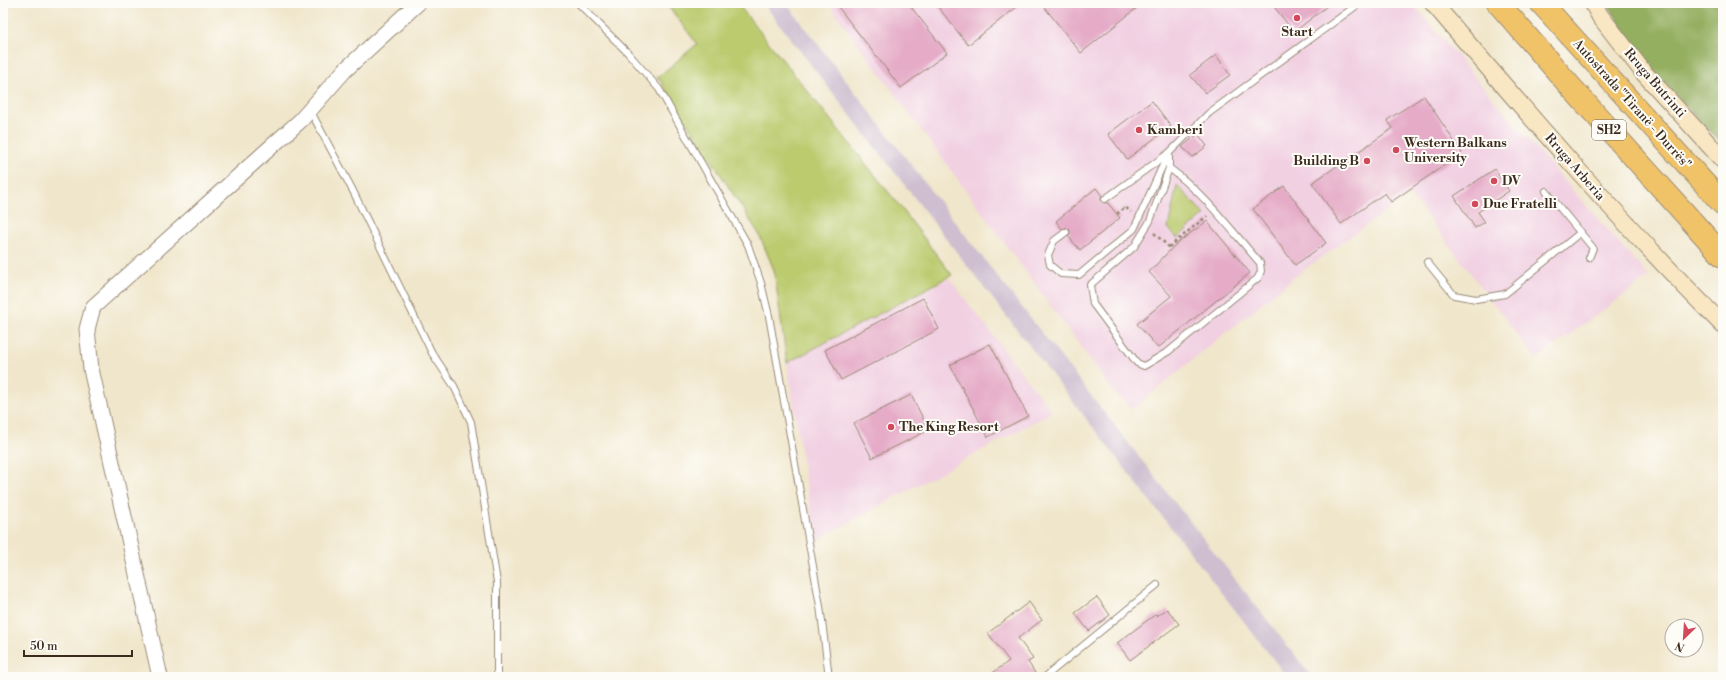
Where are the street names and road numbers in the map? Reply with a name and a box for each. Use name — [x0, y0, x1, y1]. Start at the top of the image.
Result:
street label: Autostrada "Tiranë - Durrës" — [1569, 35, 1694, 172]
street label: Rruga Butrinti — [1621, 45, 1689, 121]
road number: SH2 — [1592, 120, 1626, 140]
street label: Rruga Arberia — [1542, 130, 1609, 204]

